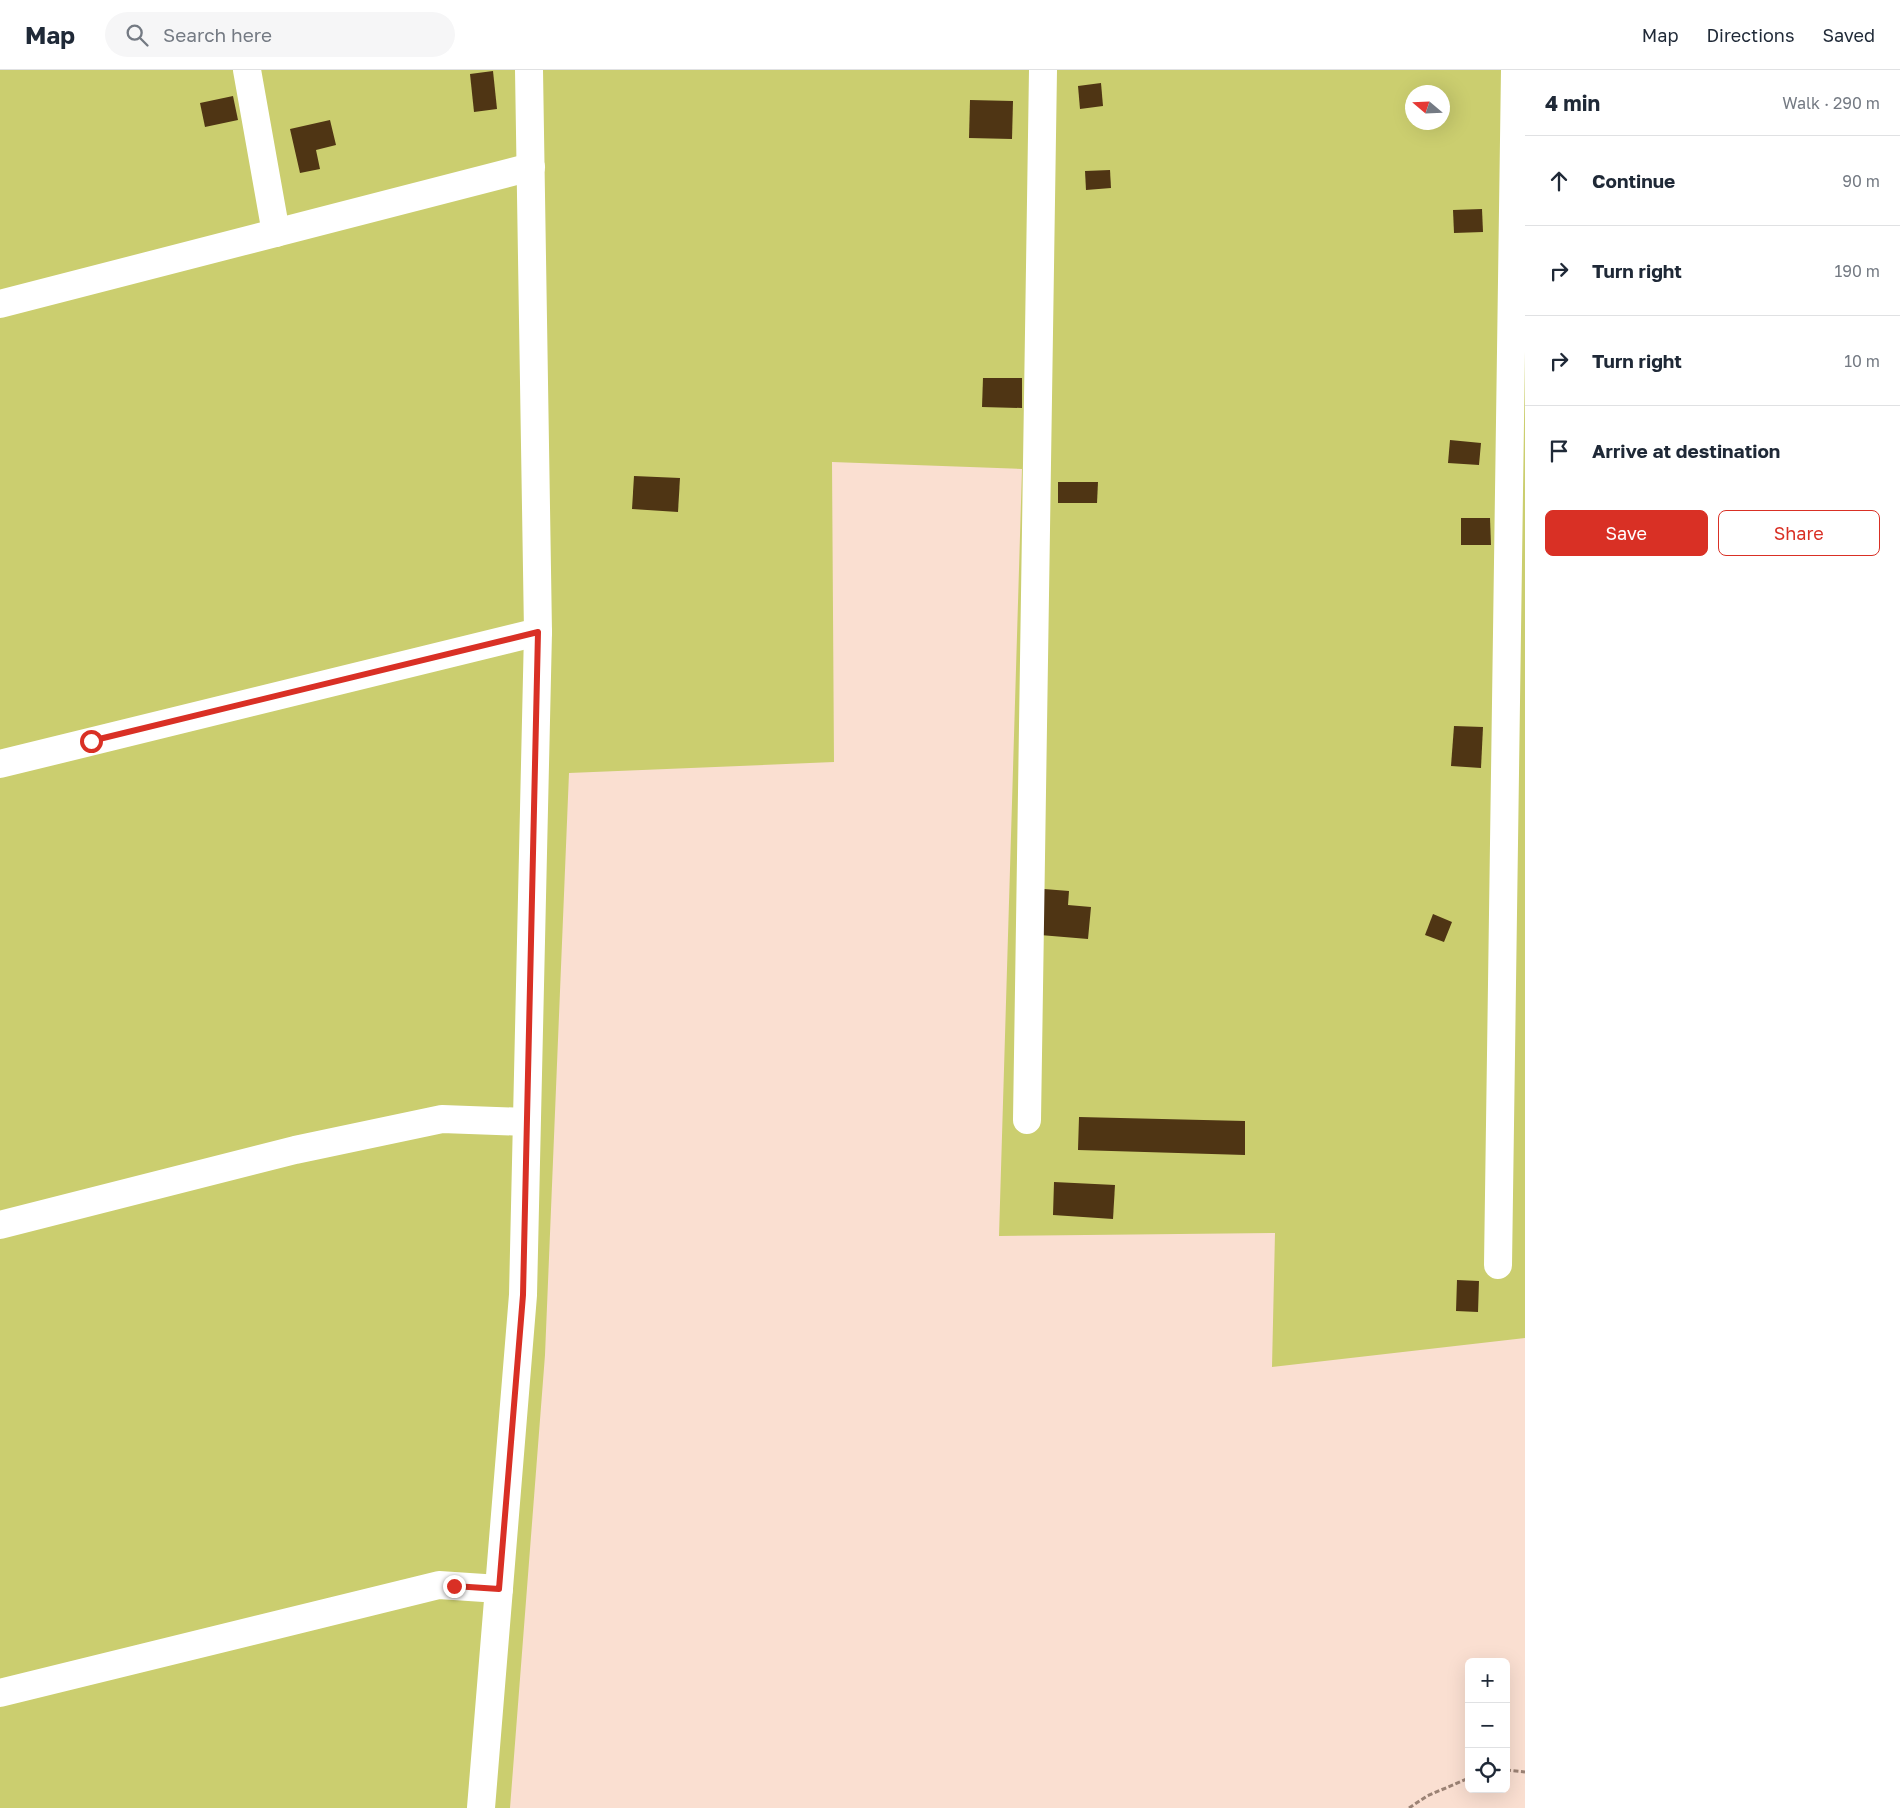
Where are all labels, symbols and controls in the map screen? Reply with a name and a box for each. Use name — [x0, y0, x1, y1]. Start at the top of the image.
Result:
search box — [105, 12, 455, 57]
text: Map — [25, 20, 75, 49]
icon: search — [123, 21, 151, 49]
text: Search here — [163, 23, 272, 46]
text: Map — [1642, 24, 1678, 46]
text: Directions — [1706, 24, 1794, 46]
text: Saved — [1822, 24, 1875, 46]
north arrow — [1405, 85, 1450, 130]
text: 4 min — [1545, 90, 1600, 116]
text: Walk · 290 m — [1782, 93, 1880, 113]
icon: ahead — [1545, 167, 1573, 195]
text: Continue — [1592, 169, 1675, 192]
text: 90 m — [1842, 171, 1880, 191]
icon: right — [1545, 257, 1573, 285]
text: Turn right — [1592, 259, 1682, 282]
text: 190 m — [1834, 261, 1880, 281]
icon: right — [1545, 347, 1573, 375]
text: Turn right — [1592, 349, 1682, 372]
text: 10 m — [1844, 351, 1880, 371]
icon: arrive — [1545, 437, 1573, 465]
text: Arrive at destination — [1592, 439, 1780, 462]
button: Save — [1545, 510, 1708, 556]
button: Share — [1718, 510, 1880, 556]
route start — [80, 730, 103, 753]
route end — [443, 1575, 466, 1598]
map controls — [1465, 1658, 1510, 1793]
button: + — [1465, 1658, 1510, 1703]
button: − — [1465, 1703, 1510, 1748]
button: locate — [1465, 1748, 1510, 1793]

